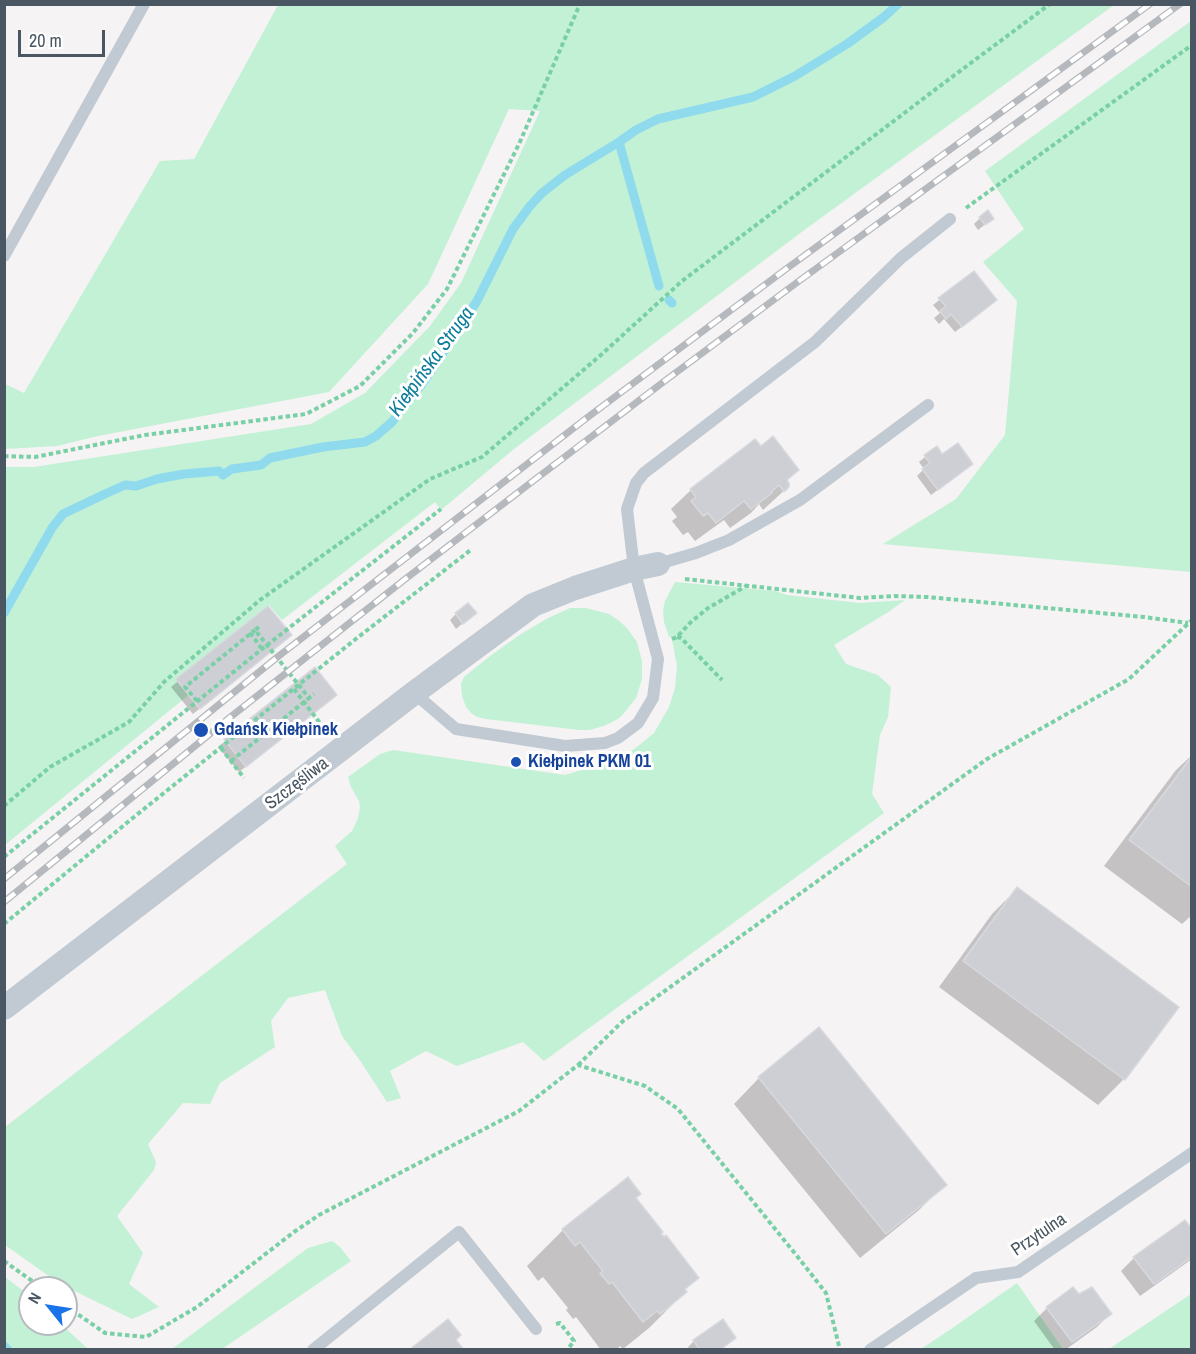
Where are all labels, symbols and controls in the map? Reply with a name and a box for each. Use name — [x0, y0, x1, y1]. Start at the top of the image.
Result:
scale bar — [21, 18, 108, 56]
text: 20 m — [29, 28, 62, 53]
water label: Kiełpińska Struga — [384, 303, 480, 421]
place label: Gdańsk Kiełpinek — [214, 719, 338, 741]
marker: Gdańsk Kiełpinek — [192, 721, 210, 739]
place label: Kiełpinek PKM 01 — [528, 751, 651, 773]
street label: Szczęśliwa — [261, 753, 333, 815]
marker: Kiełpinek PKM 01 — [509, 755, 523, 769]
street label: Przytulna — [1007, 1209, 1071, 1261]
north arrow — [18, 1276, 78, 1336]
text: N — [22, 1288, 46, 1308]

